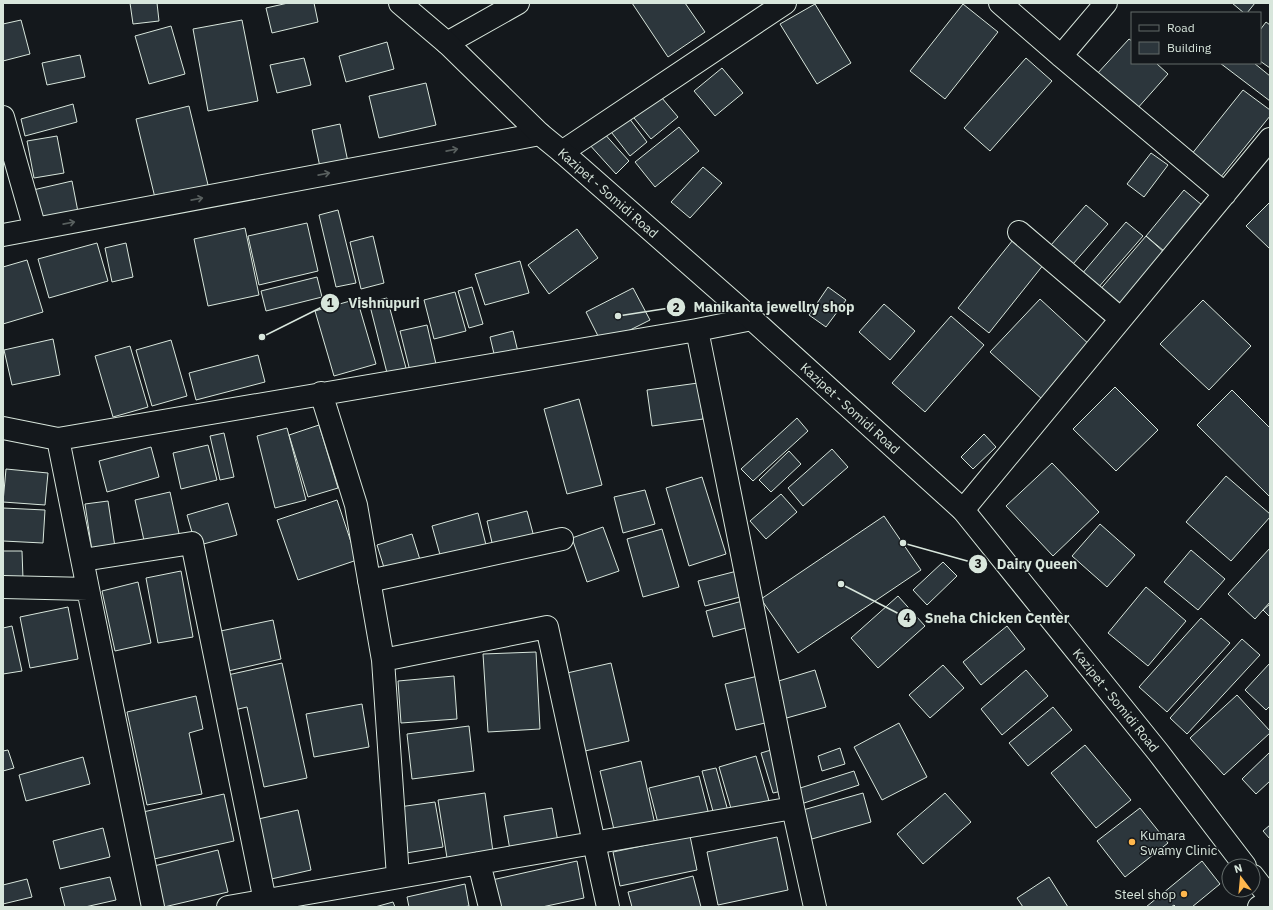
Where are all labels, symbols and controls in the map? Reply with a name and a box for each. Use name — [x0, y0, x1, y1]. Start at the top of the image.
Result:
legend — [1131, 12, 1261, 64]
text: Road — [1167, 20, 1195, 35]
text: Building — [1167, 40, 1212, 55]
street label: Kazipet - Somidi Road — [555, 144, 662, 241]
one-way arrow — [445, 146, 458, 154]
one-way arrow — [317, 170, 330, 178]
one-way arrow — [190, 194, 203, 202]
one-way arrow — [62, 219, 75, 227]
callout: Vishnupuri — [320, 290, 428, 316]
text: Vishnupuri — [348, 294, 420, 312]
callout: Manikanta jewellry shop — [666, 294, 863, 320]
text: 1 — [326, 295, 334, 310]
text: Manikanta jewellry shop — [694, 298, 854, 316]
text: 2 — [672, 300, 680, 315]
street label: Kazipet - Somidi Road — [797, 359, 904, 457]
callout: Dairy Queen — [968, 551, 1085, 577]
text: Dairy Queen — [997, 555, 1077, 573]
text: 3 — [974, 556, 982, 571]
callout: Sneha Chicken Center — [897, 605, 1078, 631]
text: Sneha Chicken Center — [925, 609, 1070, 627]
text: 4 — [903, 610, 911, 625]
street label: Kazipet - Somidi Road — [1069, 645, 1163, 755]
place label: Kumara Swamy Clinic — [1140, 827, 1218, 859]
marker: Kumara Swamy Clinic — [1127, 837, 1137, 847]
north arrow — [1221, 858, 1261, 898]
text: N — [1232, 861, 1244, 876]
place label: Steel shop — [1115, 886, 1176, 903]
marker: Steel shop — [1179, 889, 1189, 899]

